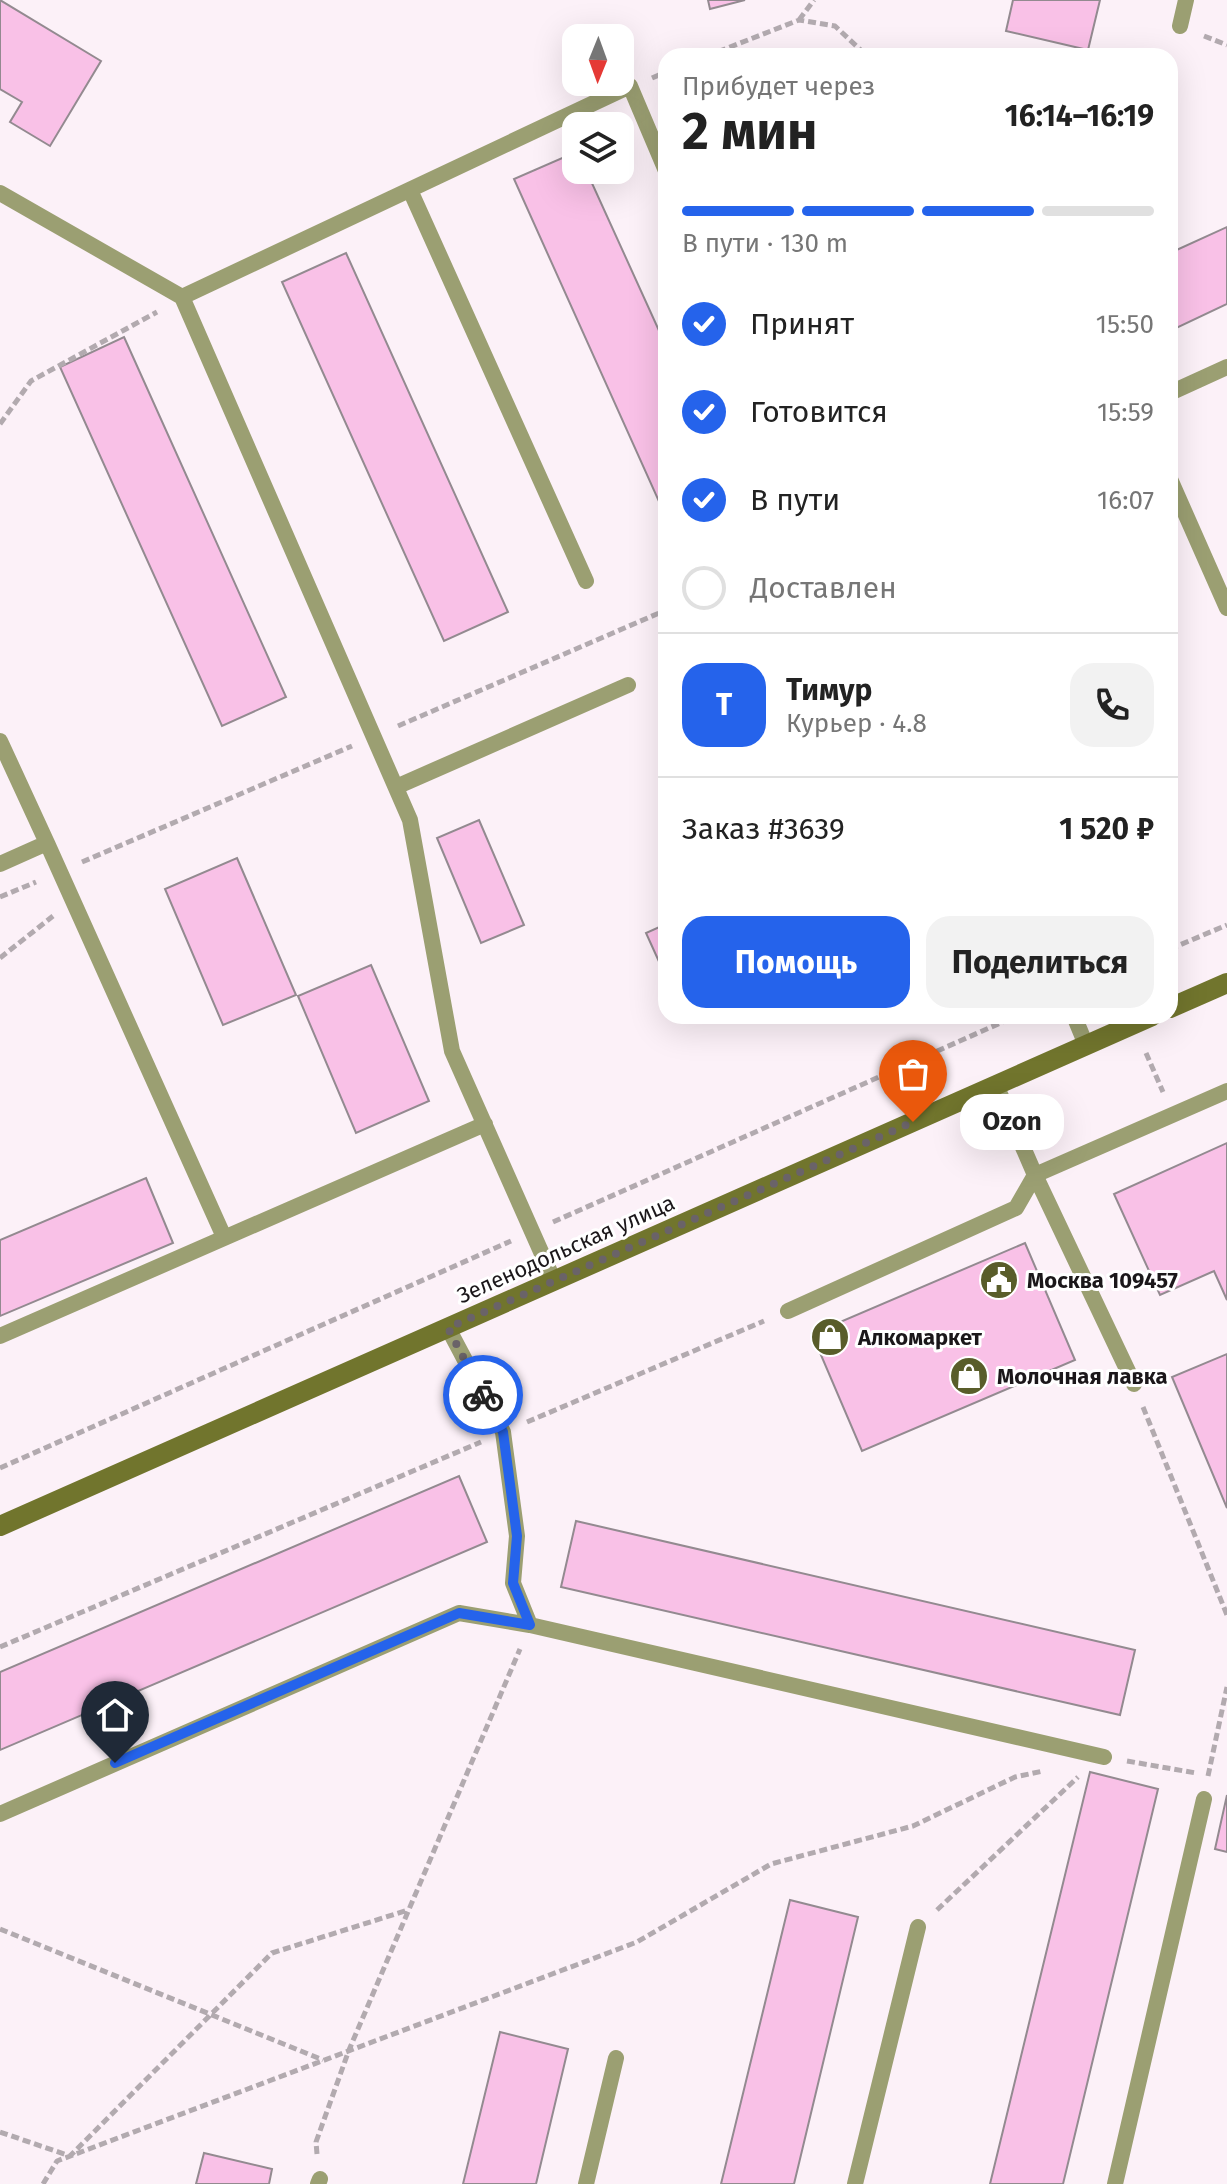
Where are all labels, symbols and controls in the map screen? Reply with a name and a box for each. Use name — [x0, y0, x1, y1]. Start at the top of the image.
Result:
north arrow — [562, 24, 634, 96]
map controls — [562, 24, 634, 184]
text: Прибудет через — [682, 71, 875, 102]
text: 16:14–16:19 — [1005, 98, 1154, 134]
text: 2 мин — [682, 100, 817, 163]
button: layers — [562, 112, 634, 184]
text: В пути · 130 m — [682, 228, 848, 259]
icon: check — [682, 302, 726, 346]
text: Принят — [750, 306, 854, 342]
text: 15:50 — [1096, 309, 1154, 340]
icon: check — [682, 390, 726, 434]
text: Готовится — [750, 394, 888, 430]
text: 15:59 — [1097, 397, 1154, 428]
icon: check — [682, 478, 726, 522]
text: В пути — [750, 482, 840, 518]
text: 16:07 — [1097, 485, 1154, 516]
text: Доставлен — [750, 570, 897, 606]
button: phone — [1070, 663, 1154, 747]
text: Тимур — [786, 672, 872, 708]
text: Т — [716, 687, 732, 723]
text: Курьер · 4.8 — [786, 708, 927, 739]
text: Заказ #3639 — [682, 811, 845, 847]
text: 1 520 ₽ — [1059, 811, 1154, 847]
button: Помощь — [682, 916, 910, 1008]
button: Поделиться — [926, 916, 1154, 1008]
pin — [879, 1040, 947, 1122]
icon: bag — [891, 1052, 935, 1096]
callout: Ozon — [961, 1094, 1065, 1150]
text: Ozon — [982, 1106, 1042, 1137]
street label: Зеленодольская улица — [453, 1189, 679, 1309]
public building icon: Москва 109457 — [978, 1259, 1020, 1301]
place label: Москва 109457 — [1027, 1267, 1178, 1294]
shop icon: Алкомаркет — [809, 1316, 851, 1358]
place label: Алкомаркет — [857, 1324, 982, 1351]
courier — [443, 1355, 523, 1435]
shop icon: Молочная лавка — [948, 1355, 990, 1397]
place label: Молочная лавка — [997, 1363, 1167, 1390]
icon: bike — [461, 1373, 505, 1417]
pin — [81, 1681, 149, 1763]
icon: home — [93, 1693, 137, 1737]

